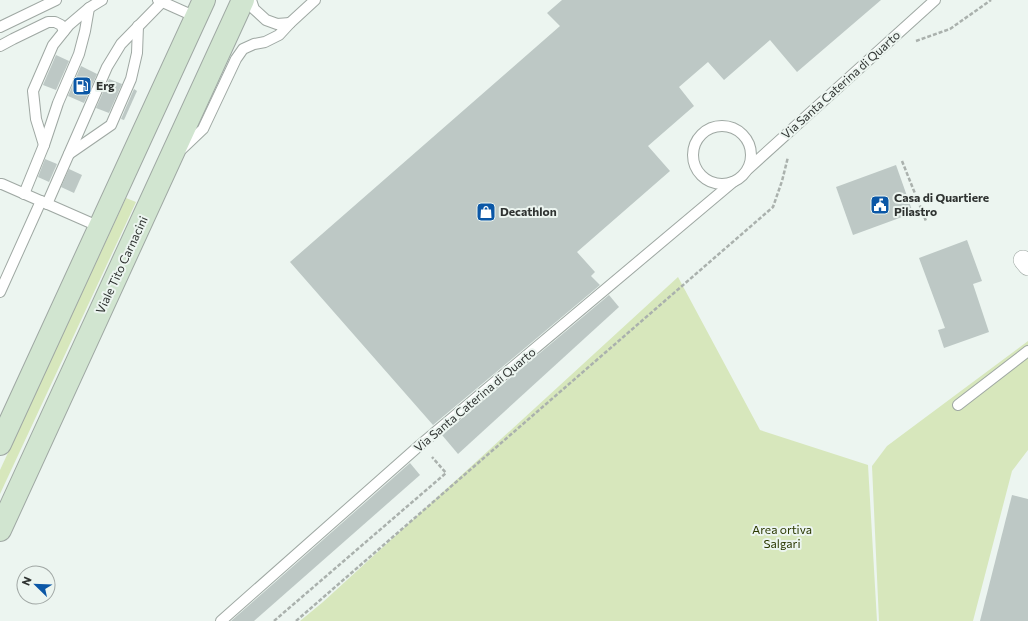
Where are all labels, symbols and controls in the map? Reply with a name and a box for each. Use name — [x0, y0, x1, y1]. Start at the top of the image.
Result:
street label: Via Santa Caterina di Quarto — [778, 27, 902, 141]
fuel station icon: Erg — [71, 75, 93, 97]
place label: Erg — [96, 78, 115, 92]
place label: Casa di Quartiere Pilastro — [894, 190, 989, 218]
public building icon: Casa di Quartiere Pilastro — [869, 194, 891, 216]
shop icon: Decathlon — [475, 201, 497, 223]
place label: Decathlon — [500, 204, 557, 218]
street label: Viale Tito Carnacini — [92, 214, 150, 315]
street label: Via Santa Caterina di Quarto — [411, 344, 538, 454]
park label: Area ortiva Salgari — [752, 522, 812, 550]
north arrow — [16, 565, 56, 605]
text: N — [19, 575, 34, 587]

